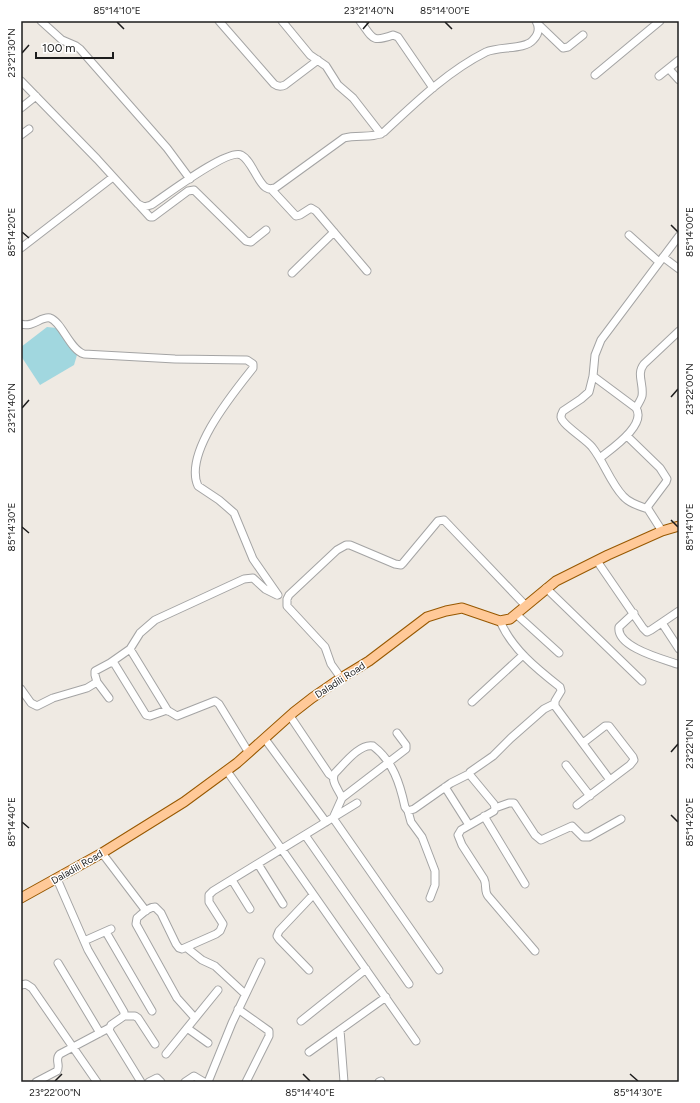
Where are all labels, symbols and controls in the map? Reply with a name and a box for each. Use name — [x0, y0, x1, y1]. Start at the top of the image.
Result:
text: 85°14'10"E — [93, 4, 141, 17]
text: 23°21'40"N — [344, 4, 394, 17]
text: 85°14'00"E — [420, 4, 470, 17]
text: 23°21'30"N — [5, 28, 18, 78]
scale bar — [36, 34, 113, 60]
text: 100 m — [42, 41, 76, 55]
text: 85°14'20"E — [5, 207, 18, 257]
text: 85°14'00"E — [683, 207, 696, 257]
text: 23°22'00"N — [683, 363, 696, 415]
text: 23°21'40"N — [5, 383, 18, 433]
text: 85°14'30"E — [5, 502, 18, 551]
text: 85°14'10"E — [683, 503, 696, 551]
street label: Daladili Road — [312, 659, 368, 701]
text: 23°22'10"N — [683, 719, 696, 769]
text: 85°14'40"E — [5, 797, 18, 847]
text: 85°14'20"E — [683, 797, 696, 847]
street label: Daladili Road — [49, 847, 105, 887]
text: 23°22'00"N — [29, 1086, 81, 1099]
text: 85°14'40"E — [285, 1086, 335, 1099]
text: 85°14'30"E — [614, 1086, 663, 1099]

